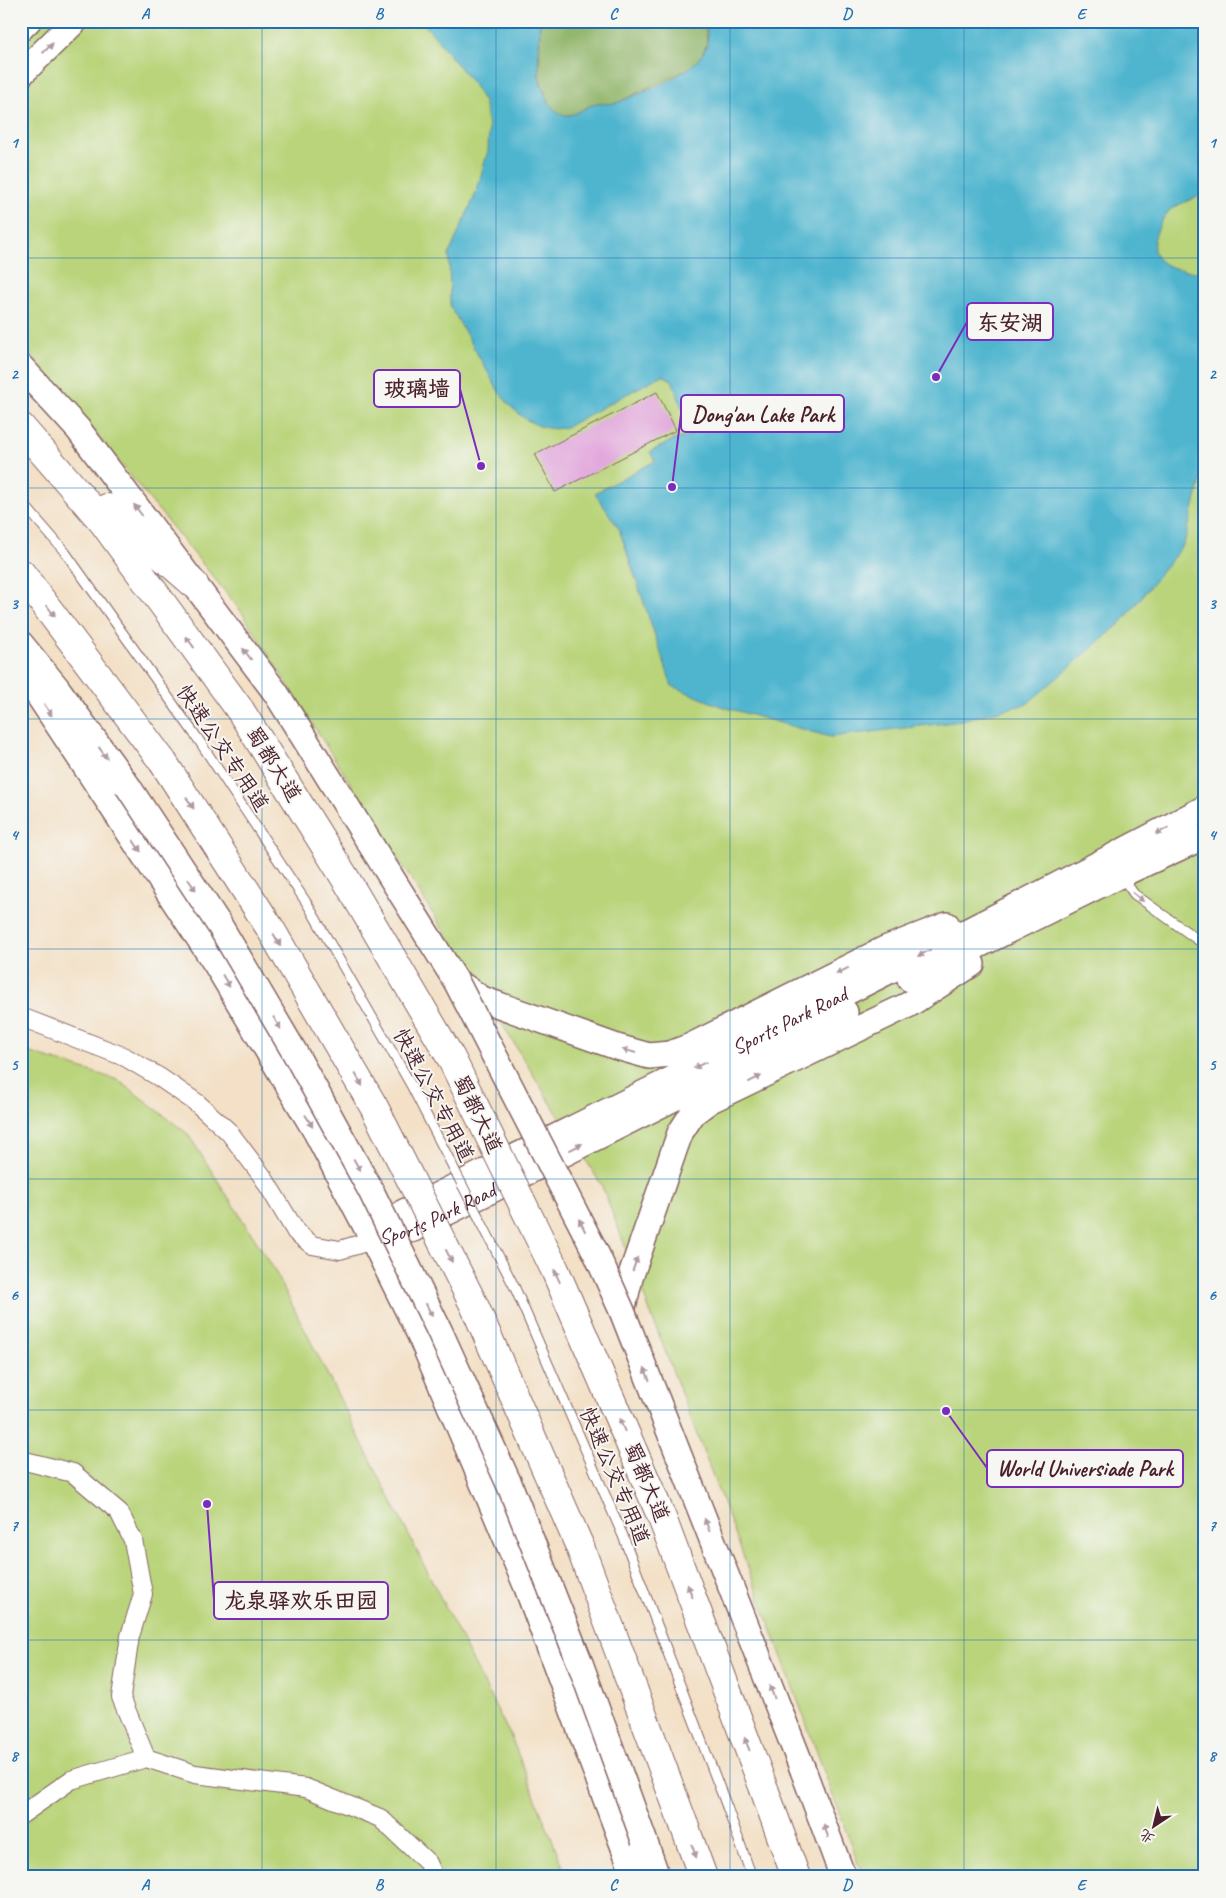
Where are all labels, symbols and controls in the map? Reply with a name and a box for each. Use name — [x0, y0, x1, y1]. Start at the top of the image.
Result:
text: A — [141, 4, 151, 24]
text: B — [375, 4, 385, 24]
text: C — [609, 4, 619, 24]
text: D — [842, 4, 853, 24]
text: E — [1077, 4, 1088, 24]
one-way arrow — [42, 42, 54, 54]
text: 1 — [10, 133, 19, 153]
text: 1 — [1208, 133, 1217, 153]
callout: 东安湖 — [967, 303, 1053, 340]
text: 东安湖 — [977, 309, 1043, 337]
text: 2 — [10, 364, 19, 384]
text: 2 — [1208, 364, 1217, 384]
callout: 玻璃墙 — [374, 370, 460, 407]
text: 玻璃墙 — [384, 375, 450, 403]
callout: Dong'an Lake Park — [681, 395, 844, 432]
text: Dong'an Lake Park — [692, 401, 836, 429]
one-way arrow — [133, 504, 144, 517]
text: 3 — [10, 594, 19, 614]
text: 3 — [1208, 594, 1217, 614]
one-way arrow — [46, 604, 56, 618]
one-way arrow — [185, 636, 196, 649]
one-way arrow — [241, 648, 252, 661]
street label: 快速公交专用道 — [171, 680, 275, 816]
one-way arrow — [43, 703, 52, 716]
street label: 蜀都大道 — [241, 721, 307, 807]
one-way arrow — [98, 746, 109, 759]
one-way arrow — [185, 796, 194, 810]
text: 4 — [10, 825, 19, 845]
text: 4 — [1208, 825, 1217, 845]
one-way arrow — [1155, 826, 1168, 835]
one-way arrow — [132, 839, 142, 852]
one-way arrow — [187, 878, 197, 891]
one-way arrow — [1132, 891, 1145, 902]
one-way arrow — [273, 933, 282, 946]
one-way arrow — [917, 949, 931, 957]
one-way arrow — [834, 967, 849, 975]
one-way arrow — [221, 975, 230, 988]
street label: Sports Park Road — [728, 980, 855, 1060]
one-way arrow — [273, 1016, 282, 1030]
street label: 快速公交专用道 — [388, 1024, 480, 1166]
one-way arrow — [621, 1046, 636, 1054]
text: 5 — [11, 1055, 20, 1075]
text: 5 — [1209, 1055, 1218, 1075]
one-way arrow — [693, 1061, 707, 1069]
street label: 蜀都大道 — [448, 1071, 508, 1157]
one-way arrow — [354, 1074, 363, 1087]
one-way arrow — [747, 1075, 762, 1083]
one-way arrow — [305, 1114, 314, 1127]
one-way arrow — [569, 1143, 583, 1151]
one-way arrow — [353, 1157, 361, 1172]
street label: Sports Park Road — [376, 1175, 503, 1250]
one-way arrow — [578, 1218, 586, 1232]
one-way arrow — [445, 1248, 453, 1263]
one-way arrow — [632, 1256, 639, 1271]
one-way arrow — [553, 1269, 561, 1283]
text: 6 — [10, 1285, 19, 1305]
text: 6 — [1208, 1285, 1217, 1305]
one-way arrow — [425, 1303, 433, 1317]
one-way arrow — [643, 1366, 650, 1381]
street label: 快速公交专用道 — [574, 1403, 656, 1549]
one-way arrow — [618, 1418, 626, 1432]
street label: 蜀都大道 — [619, 1438, 675, 1526]
callout: World Universiade Park — [987, 1450, 1183, 1487]
text: World Universiade Park — [997, 1455, 1175, 1483]
text: 7 — [10, 1516, 19, 1536]
text: 7 — [1208, 1516, 1217, 1536]
one-way arrow — [702, 1518, 710, 1532]
callout: 龙泉驿欢乐田园 — [214, 1582, 388, 1619]
one-way arrow — [686, 1584, 693, 1599]
text: 龙泉驿欢乐田园 — [224, 1587, 378, 1615]
one-way arrow — [768, 1685, 776, 1699]
one-way arrow — [743, 1736, 750, 1751]
text: 8 — [10, 1746, 19, 1766]
text: 8 — [1208, 1746, 1217, 1766]
north arrow — [1128, 1800, 1178, 1850]
one-way arrow — [822, 1823, 830, 1838]
text: 北 — [1136, 1825, 1157, 1847]
one-way arrow — [691, 1843, 698, 1858]
text: A — [141, 1875, 151, 1895]
text: B — [375, 1875, 385, 1895]
text: C — [609, 1875, 619, 1895]
text: D — [842, 1875, 853, 1895]
text: E — [1077, 1875, 1088, 1895]

